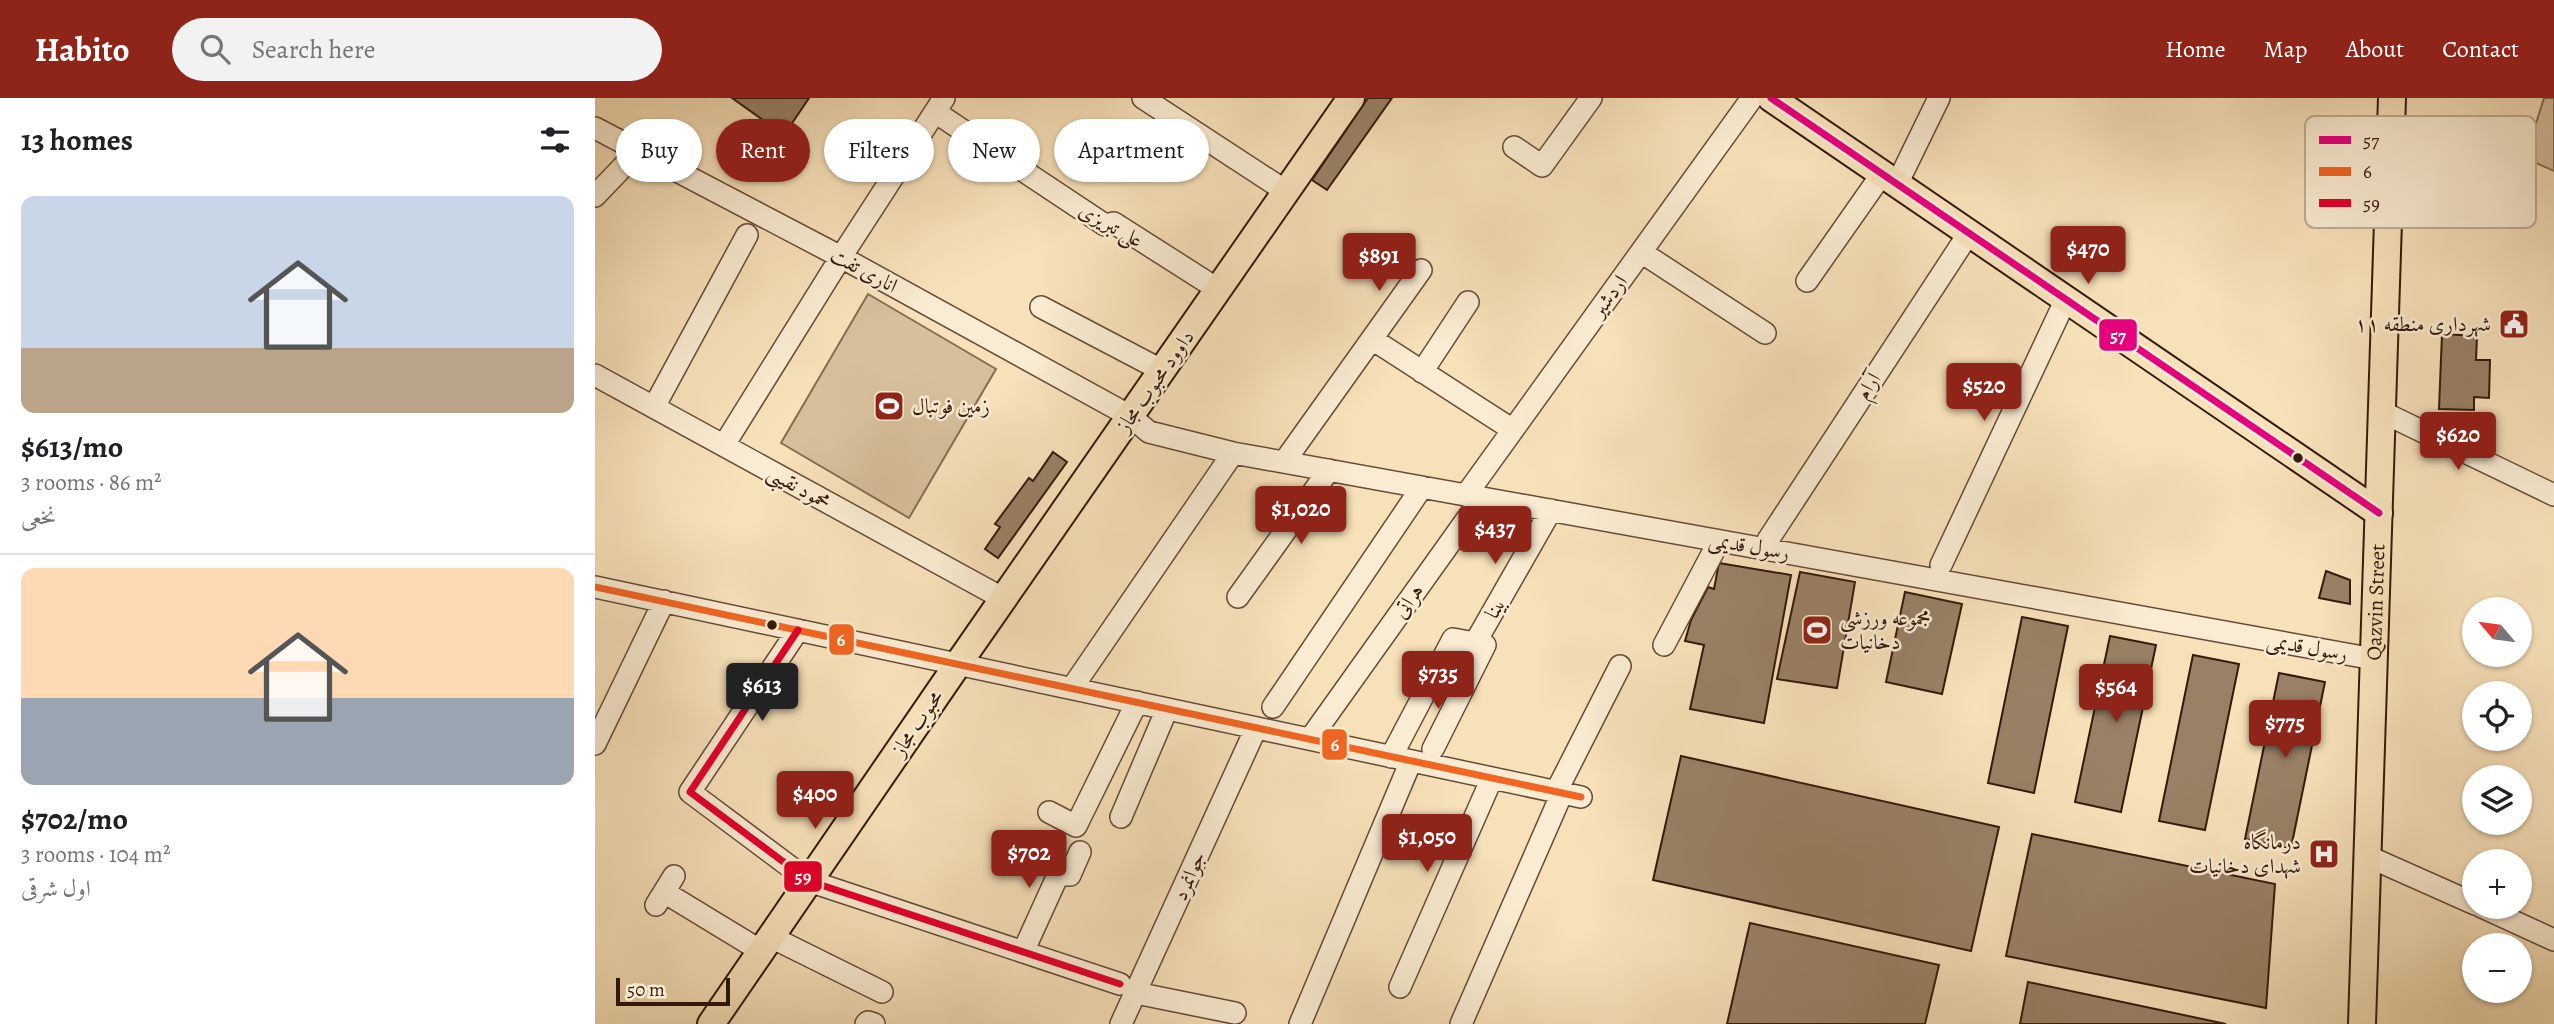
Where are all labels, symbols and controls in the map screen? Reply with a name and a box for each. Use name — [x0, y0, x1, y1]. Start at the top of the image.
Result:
search box — [172, 18, 662, 81]
text: Habito — [35, 27, 130, 72]
icon: search — [196, 30, 234, 68]
text: Search here — [252, 32, 375, 67]
text: Home — [2165, 33, 2226, 65]
text: Map — [2264, 33, 2308, 65]
text: About — [2346, 33, 2404, 65]
text: Contact — [2442, 33, 2519, 65]
legend — [2305, 116, 2536, 228]
chip: Buy — [616, 119, 702, 182]
chip: Rent — [716, 119, 810, 182]
chip: Filters — [824, 119, 934, 182]
chip: New — [948, 119, 1040, 182]
chip: Apartment — [1054, 119, 1209, 182]
text: 13 homes — [21, 120, 133, 160]
icon: filters — [536, 121, 574, 159]
text: 57 — [2363, 128, 2379, 154]
text: 6 — [2363, 159, 2372, 185]
text: 59 — [2363, 191, 2380, 217]
street label: علی تبریزی — [1073, 196, 1148, 256]
pin: $470 — [2047, 226, 2129, 286]
text: $470 — [2067, 233, 2109, 264]
pin: $891 — [1338, 234, 1420, 293]
text: $891 — [1359, 240, 1399, 271]
street label: اناری تفت — [825, 241, 903, 299]
icon: home — [235, 242, 361, 368]
street label: اردشیر — [1583, 269, 1634, 324]
public building icon: شهرداری منطقه ۱۱ — [2497, 307, 2531, 341]
place label: شهرداری منطقه ۱۱ — [2355, 310, 2491, 338]
line badge: 57 — [2098, 318, 2138, 352]
text: 57 — [2110, 323, 2127, 349]
street label: داوود محبوب مجاز — [1108, 324, 1201, 439]
pin: $520 — [1943, 364, 2025, 423]
street label: آرام — [1849, 365, 1892, 407]
text: $520 — [1962, 370, 2006, 401]
sports icon: زمین فوتبال — [872, 389, 906, 423]
place label: زمین فوتبال — [912, 392, 990, 420]
pin: $620 — [2417, 412, 2499, 472]
text: $620 — [2436, 419, 2480, 450]
text: $613/mo — [21, 427, 123, 467]
unlabelled marker — [2291, 451, 2305, 465]
street label: محمود نقیبی — [761, 458, 836, 519]
text: 3 rooms · 86 m² — [21, 467, 162, 498]
pin: $1,020 — [1244, 486, 1358, 546]
text: $1,020 — [1271, 493, 1331, 524]
text: نخعی — [21, 501, 56, 532]
pin: $437 — [1454, 506, 1536, 566]
text: $437 — [1474, 513, 1516, 544]
street label: رسول قدیمی — [1706, 525, 1792, 567]
street label: Qazvin Street — [2360, 543, 2392, 661]
street label: هراتی — [1386, 578, 1430, 624]
street label: بینا — [1478, 592, 1512, 624]
north arrow — [2462, 597, 2532, 667]
map controls — [2462, 597, 2532, 1003]
place label: مجموعه ورزشی دخانیات — [1840, 604, 1931, 656]
sports icon: مجموعه ورزشی دخانیات — [1800, 613, 1834, 647]
icon: home — [235, 614, 361, 740]
unlabelled marker — [765, 618, 779, 632]
line badge: 6 — [828, 623, 855, 656]
street label: رسول قدیمی — [2264, 626, 2350, 668]
text: 6 — [837, 627, 846, 653]
pin: $735 — [1397, 652, 1479, 711]
text: $735 — [1418, 658, 1458, 689]
pin: $613 — [721, 664, 803, 723]
pin: $564 — [2075, 664, 2157, 724]
text: $613 — [742, 670, 782, 701]
text: $564 — [2095, 671, 2137, 702]
button: locate — [2462, 681, 2532, 751]
street label: محبوب مجاز — [883, 684, 950, 763]
pin: $775 — [2244, 700, 2326, 760]
text: $775 — [2265, 707, 2305, 738]
line badge: 6 — [1321, 728, 1348, 761]
text: 6 — [1331, 732, 1340, 758]
button: layers — [2462, 765, 2532, 835]
pin: $400 — [774, 772, 856, 831]
text: $400 — [793, 778, 837, 809]
text: $702/mo — [21, 799, 128, 839]
pin: $1,050 — [1370, 814, 1484, 874]
text: $1,050 — [1398, 821, 1456, 852]
place label: درمانگاه شهدای دخانیات — [2189, 828, 2301, 880]
pin: $702 — [988, 830, 1070, 890]
text: $702 — [1007, 837, 1051, 868]
hospital icon: درمانگاه شهدای دخانیات — [2307, 837, 2341, 871]
text: 3 rooms · 104 m² — [21, 839, 170, 870]
street label: جوانمرد — [1166, 847, 1212, 905]
button: + — [2462, 849, 2532, 919]
line badge: 59 — [783, 860, 823, 893]
text: 59 — [795, 864, 812, 890]
text: اول شرقی — [21, 873, 91, 904]
button: − — [2462, 933, 2532, 1003]
scale bar — [616, 975, 730, 1007]
text: 50 m — [627, 977, 665, 1003]

